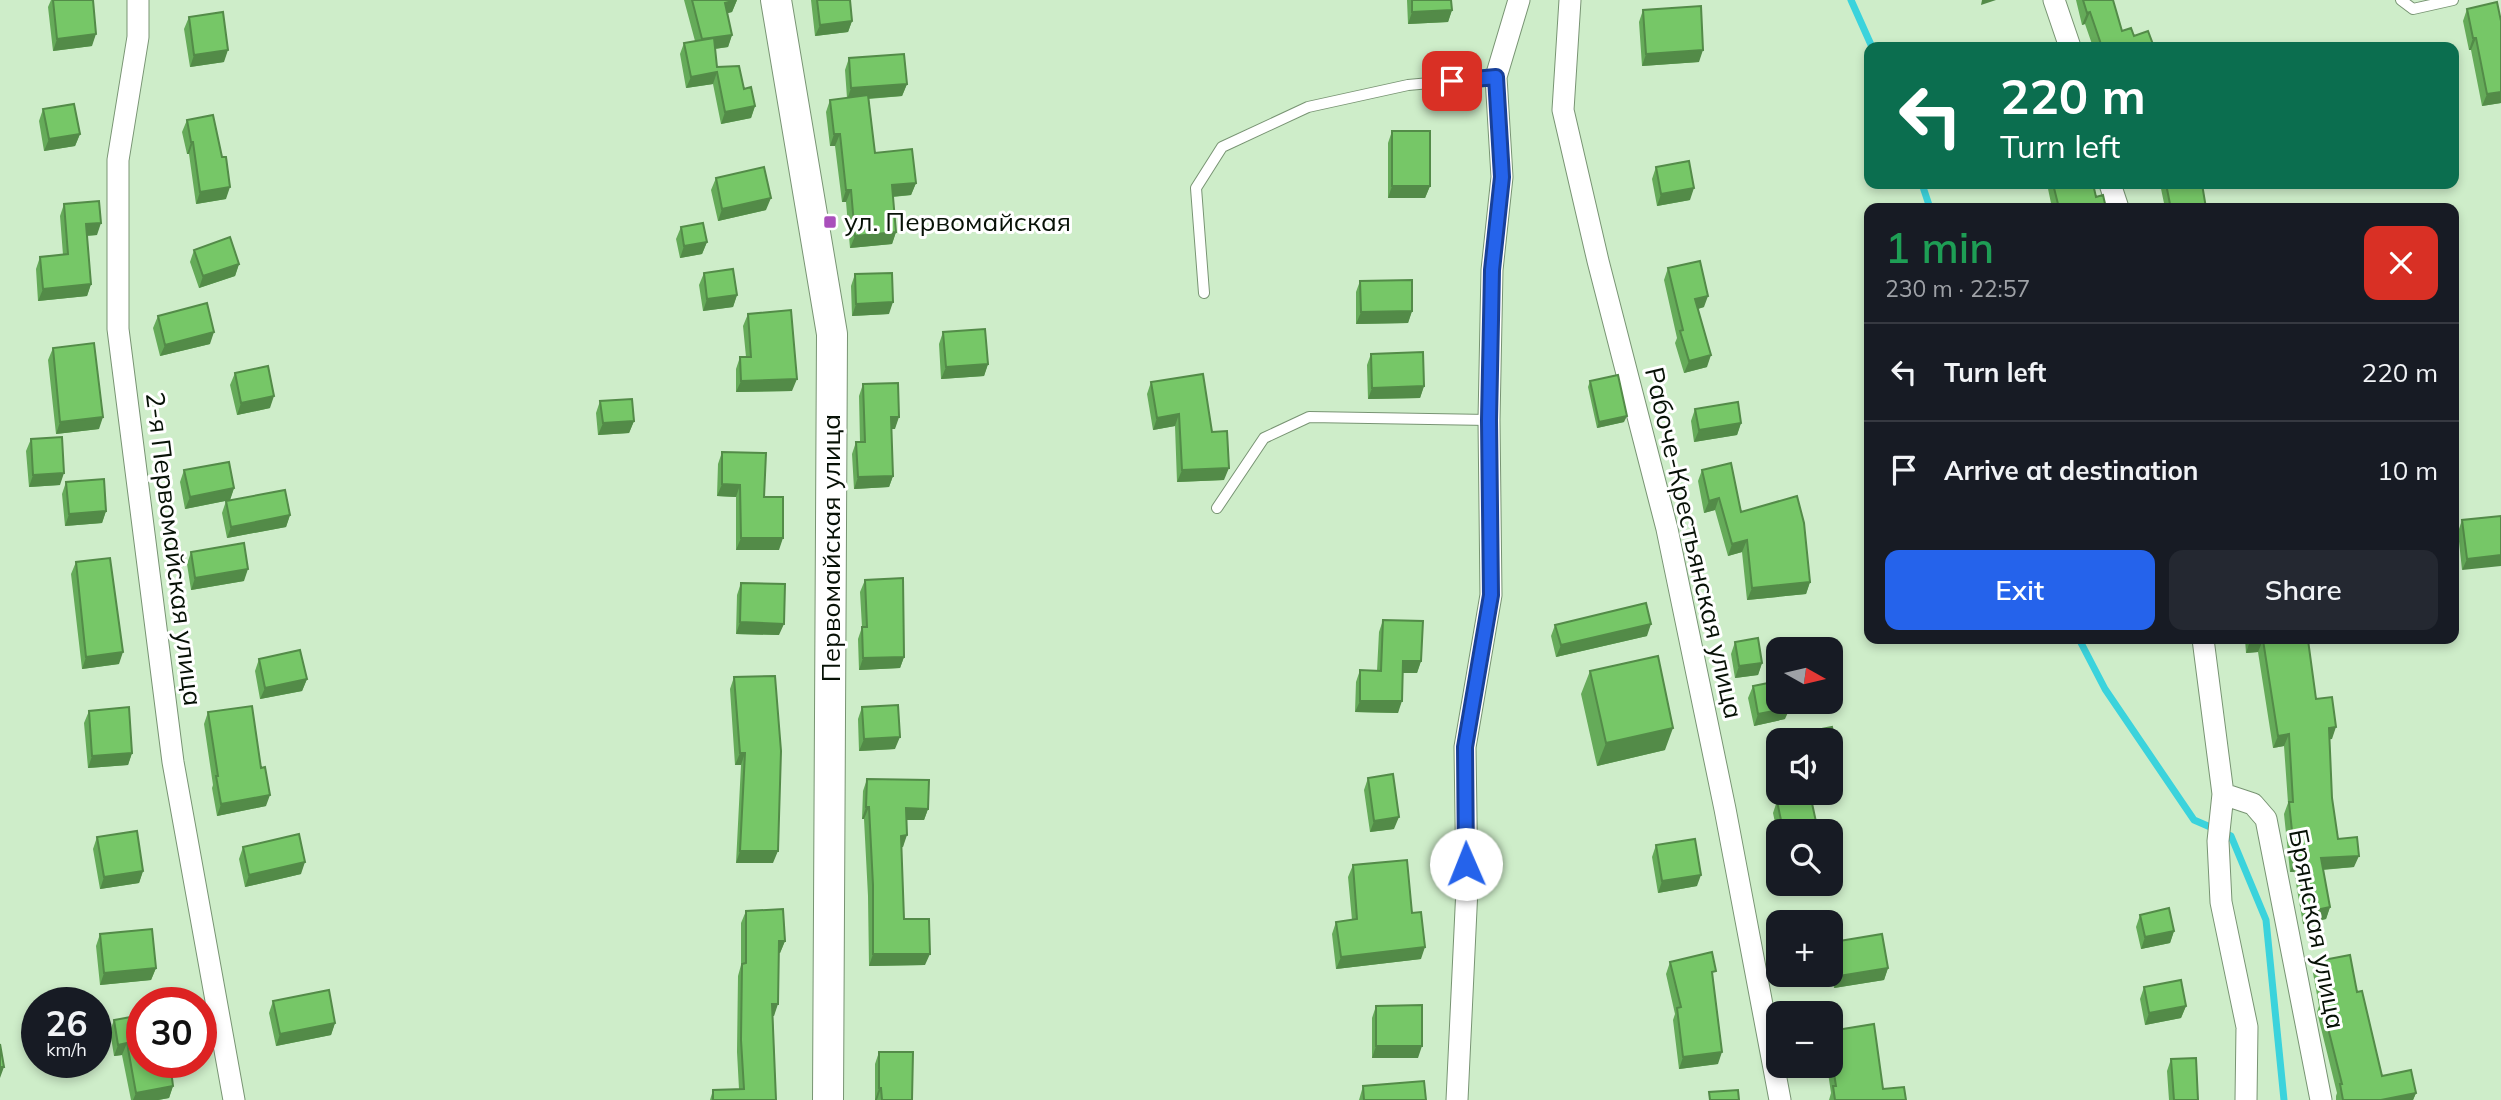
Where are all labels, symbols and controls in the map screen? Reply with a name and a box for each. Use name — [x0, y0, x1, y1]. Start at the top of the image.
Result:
pin — [1422, 51, 1482, 111]
icon: arrive — [1433, 62, 1471, 100]
text: 220 m — [2000, 65, 2146, 126]
icon: left — [1885, 70, 1976, 161]
text: Turn left — [2000, 126, 2120, 166]
place label: ул. Первомайская — [844, 205, 1071, 238]
marker: ул. Первомайская — [822, 214, 838, 230]
text: 1 min — [1885, 221, 1994, 274]
button: close — [2364, 226, 2438, 300]
text: 230 m · 22:57 — [1885, 274, 2030, 303]
icon: left — [1885, 353, 1923, 391]
text: Turn left — [1944, 356, 2046, 389]
text: 220 m — [2362, 356, 2438, 389]
street label: Рабоче-Крестьянская улица — [1638, 364, 1751, 722]
street label: 2-я Первомайская улица — [139, 390, 210, 708]
street label: Первомайская улица — [814, 414, 847, 682]
icon: arrive — [1885, 451, 1923, 489]
text: Arrive at destination — [1944, 454, 2199, 487]
text: 10 m — [2377, 454, 2438, 487]
button: Exit — [1885, 550, 2155, 630]
button: Share — [2169, 550, 2438, 630]
north arrow — [1766, 637, 1843, 714]
map controls — [1766, 637, 1843, 1078]
button: sound — [1766, 728, 1843, 805]
button: search — [1766, 819, 1843, 896]
street label: Брянская улица — [2282, 826, 2353, 1032]
position arrow — [1429, 827, 1503, 901]
button: + — [1766, 910, 1843, 987]
speed limit sign: 30 — [126, 987, 217, 1078]
text: 26 — [45, 1001, 88, 1045]
button: − — [1766, 1001, 1843, 1078]
text: km/h — [46, 1038, 87, 1061]

